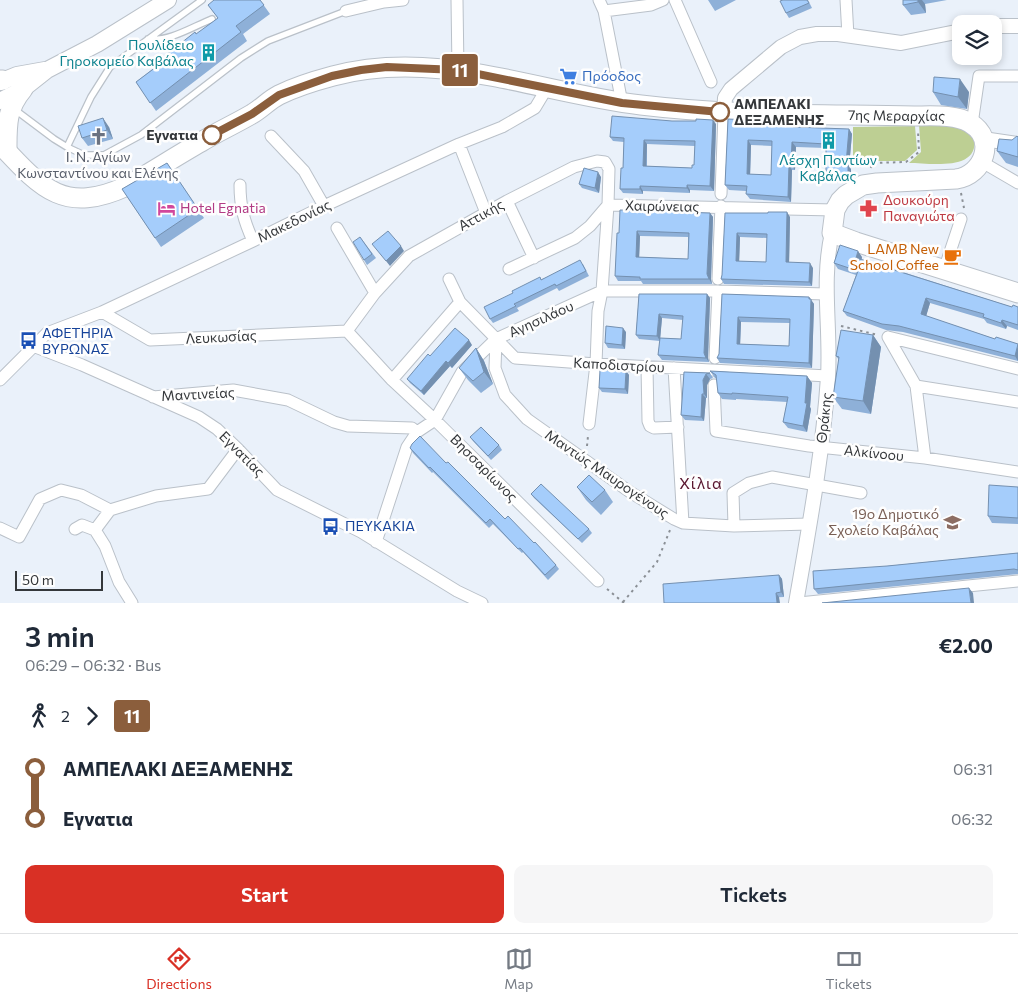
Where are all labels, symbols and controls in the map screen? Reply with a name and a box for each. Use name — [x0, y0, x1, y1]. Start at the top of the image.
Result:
map controls — [952, 15, 1002, 65]
button: layers — [952, 15, 1002, 65]
place label: Πουλίδειο Γηροκομείο Καβάλας — [60, 36, 194, 69]
building icon: Πουλίδειο Γηροκομείο Καβάλας — [198, 43, 218, 63]
line badge: 11 — [438, 54, 482, 86]
text: 11 — [452, 59, 468, 81]
supermarket icon: Πρόοδος — [558, 66, 578, 86]
place label: Πρόοδος — [582, 67, 641, 84]
place label: ΑΜΠΕΛΑΚΙ ΔΕΞΑΜΕΝΗΣ — [734, 95, 824, 128]
marker: ΑΜΠΕΛΑΚΙ ΔΕΞΑΜΕΝΗΣ — [710, 102, 730, 122]
street label: 7ης Μεραρχίας — [848, 106, 946, 124]
marker: Εγνατια — [202, 125, 222, 145]
place label: Εγνατια — [146, 126, 198, 143]
church icon: Ι. Ν. Αγίων Κωνσταντίνου και Ελένης — [88, 127, 108, 147]
building icon: Λέσχη Ποντίων Καβάλας — [818, 130, 838, 150]
place label: Ι. Ν. Αγίων Κωνσταντίνου και Ελένης — [17, 148, 179, 181]
place label: Λέσχη Ποντίων Καβάλας — [779, 151, 877, 184]
place label: Δουκούρη Παναγιώτα — [883, 191, 955, 224]
street label: Μακεδονίας — [254, 195, 333, 246]
street label: Αττικής — [455, 195, 507, 234]
street label: Χαιρώνειας — [625, 196, 699, 215]
hotel icon: Hotel Egnatia — [156, 198, 176, 218]
pharmacy icon: Δουκούρη Παναγιώτα — [859, 198, 879, 218]
place label: Hotel Egnatia — [180, 199, 266, 216]
place label: LAMB New School Coffee — [850, 240, 939, 273]
cafe icon: LAMB New School Coffee — [943, 247, 963, 267]
street label: Αγησιλάου — [506, 297, 576, 340]
place label: ΑΦΕΤΗΡΙΑ ΒΥΡΩΝΑΣ — [42, 324, 114, 357]
street label: Λευκωσίας — [185, 326, 257, 347]
bus stop icon: ΑΦΕΤΗΡΙΑ ΒΥΡΩΝΑΣ — [18, 331, 38, 351]
street label: Καποδιστρίου — [573, 354, 665, 375]
street label: Μαντινείας — [161, 383, 235, 404]
street label: Θράκης — [812, 392, 835, 444]
street label: Μαντώς Μαυρογένους — [542, 426, 673, 522]
street label: Εγνατίας — [216, 427, 269, 480]
street label: Βησσαρίωνος — [447, 430, 522, 505]
street label: Αλκίνοου — [843, 441, 905, 464]
district label: Χίλια — [679, 473, 723, 492]
place label: 19ο Δημοτικό Σχολείο Καβάλας — [828, 505, 939, 538]
school or university icon: 19ο Δημοτικό Σχολείο Καβάλας — [943, 512, 963, 532]
bus stop icon: ΠΕΥΚΑΚΙΑ — [321, 516, 341, 536]
place label: ΠΕΥΚΑΚΙΑ — [345, 517, 415, 534]
scale bar — [15, 568, 102, 591]
text: 50 m — [22, 571, 54, 588]
text: 3 min — [25, 619, 95, 653]
text: €2.00 — [939, 634, 993, 657]
text: 06:29 – 06:32 · Bus — [25, 655, 161, 674]
icon: walk — [25, 702, 53, 730]
icon: forward — [78, 702, 106, 730]
text: 11 — [124, 705, 140, 727]
text: 2 — [61, 706, 70, 725]
text: ΑΜΠΕΛΑΚΙ ΔΕΞΑΜΕΝΗΣ — [63, 757, 293, 780]
text: 06:31 — [953, 759, 993, 778]
text: Εγνατια — [63, 807, 133, 830]
text: 06:32 — [951, 809, 993, 828]
button: Start — [25, 865, 504, 923]
button: Tickets — [514, 865, 993, 923]
tab: Directions — [146, 945, 212, 992]
tab: Map — [504, 945, 533, 992]
tab: Tickets — [826, 945, 872, 992]

